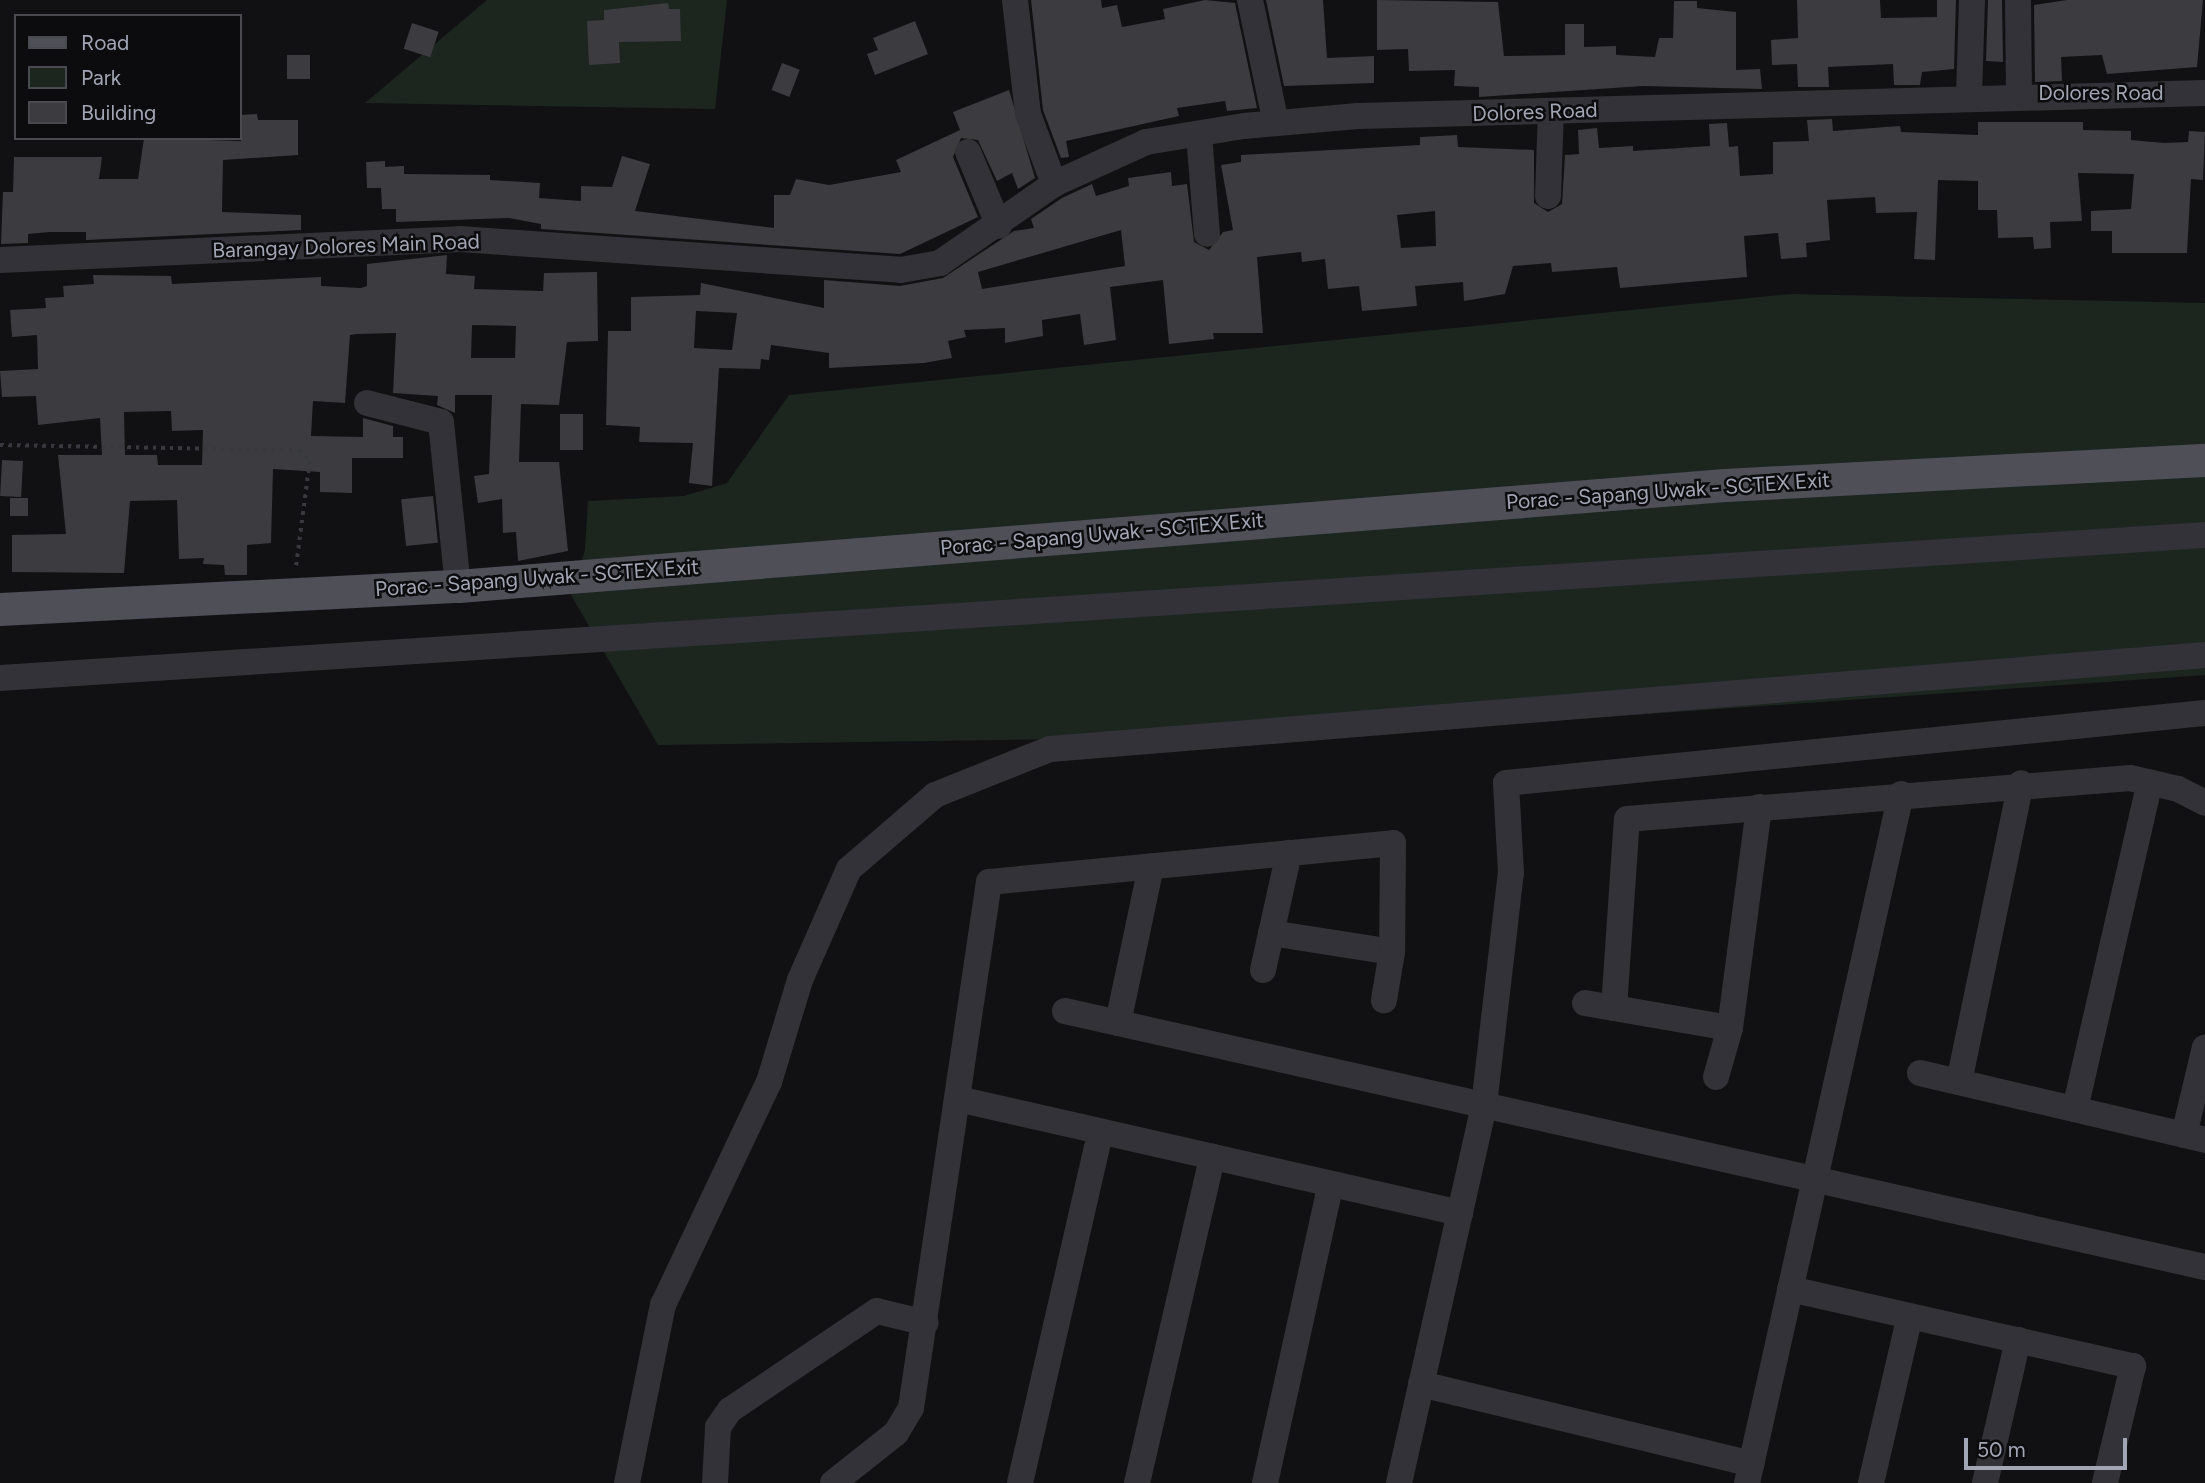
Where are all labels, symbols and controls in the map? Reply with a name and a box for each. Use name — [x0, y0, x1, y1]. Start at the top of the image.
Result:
legend — [14, 14, 242, 140]
text: Road — [81, 30, 129, 55]
text: Park — [81, 65, 121, 90]
street label: Dolores Road — [2038, 80, 2164, 106]
street label: Dolores Road — [1472, 97, 1598, 127]
text: Building — [81, 100, 156, 125]
street label: Barangay Dolores Main Road — [212, 229, 480, 263]
street label: Porac - Sapang Uwak - SCTEX Exit — [1505, 467, 1831, 515]
street label: Porac - Sapang Uwak - SCTEX Exit — [939, 507, 1265, 561]
street label: Porac - Sapang Uwak - SCTEX Exit — [374, 554, 700, 602]
scale bar — [1967, 1424, 2130, 1468]
text: 50 m — [1977, 1437, 2026, 1462]

